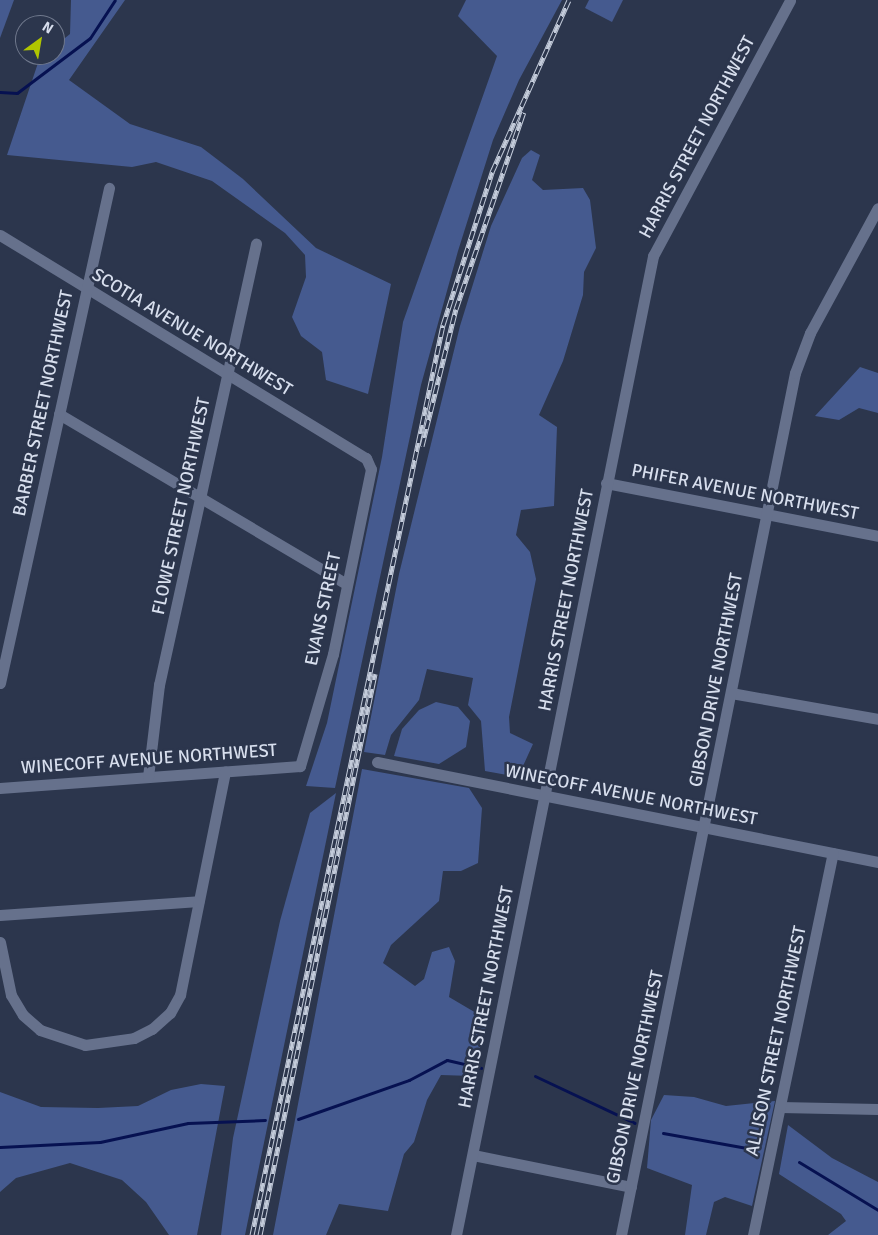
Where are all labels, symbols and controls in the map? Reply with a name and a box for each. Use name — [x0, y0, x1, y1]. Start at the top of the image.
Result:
north arrow — [15, 15, 65, 65]
text: N — [39, 18, 56, 37]
street label: HARRIS STREET NORTHWEST — [634, 32, 760, 242]
street label: SCOTIA AVENUE NORTHWEST — [88, 264, 296, 400]
street label: BARBER STREET NORTHWEST — [8, 288, 78, 518]
street label: FLOWE STREET NORTHWEST — [147, 395, 215, 617]
street label: PHIFER AVENUE NORTHWEST — [630, 459, 860, 525]
street label: HARRIS STREET NORTHWEST — [534, 487, 598, 713]
street label: EVANS STREET — [300, 550, 346, 668]
street label: GIBSON DRIVE NORTHWEST — [685, 571, 747, 789]
street label: WINECOFF AVENUE NORTHWEST — [20, 739, 278, 779]
street label: WINECOFF AVENUE NORTHWEST — [503, 760, 759, 830]
street label: HARRIS STREET NORTHWEST — [454, 884, 518, 1110]
street label: ALLISON STREET NORTHWEST — [741, 924, 811, 1158]
street label: GIBSON DRIVE NORTHWEST — [602, 968, 668, 1186]

